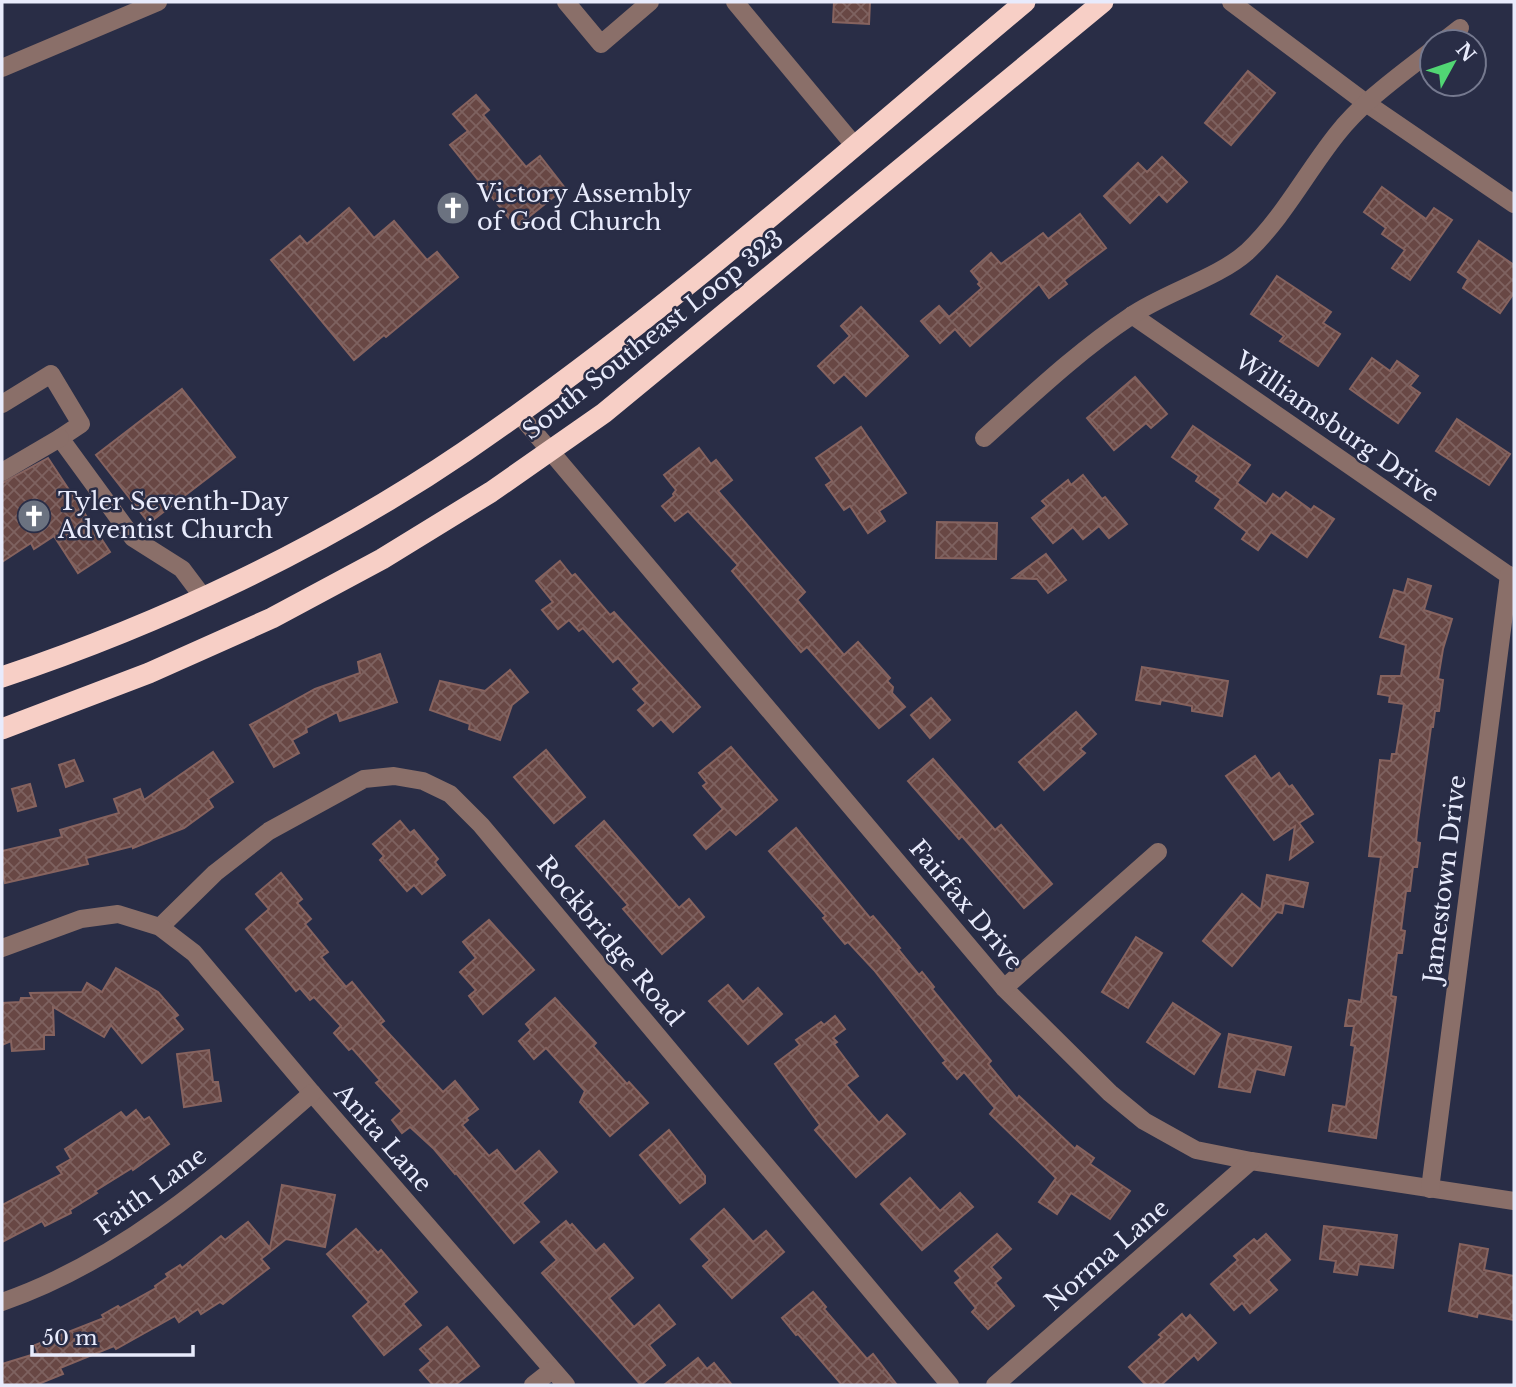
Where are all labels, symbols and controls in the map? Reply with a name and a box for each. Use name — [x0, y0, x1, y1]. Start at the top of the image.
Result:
north arrow — [1418, 28, 1488, 98]
text: N — [1451, 38, 1480, 67]
place label: Victory Assembly of God Church — [476, 179, 693, 236]
church icon: Victory Assembly of God Church — [434, 189, 472, 227]
street label: South Southeast Loop 323 — [517, 224, 789, 445]
street label: Williamsburg Drive — [1229, 345, 1445, 508]
place label: Tyler Seventh-Day Adventist Church — [57, 487, 290, 544]
church icon: Tyler Seventh-Day Adventist Church — [15, 497, 53, 535]
street label: Jamestown Drive — [1417, 773, 1472, 987]
street label: Fairfax Drive — [903, 834, 1029, 976]
street label: Rockbridge Road — [531, 850, 690, 1031]
street label: Anita Lane — [328, 1077, 438, 1197]
street label: Faith Lane — [90, 1141, 212, 1241]
street label: Norma Lane — [1039, 1193, 1175, 1316]
scale bar — [32, 1314, 192, 1358]
text: 50 m — [42, 1325, 98, 1351]

